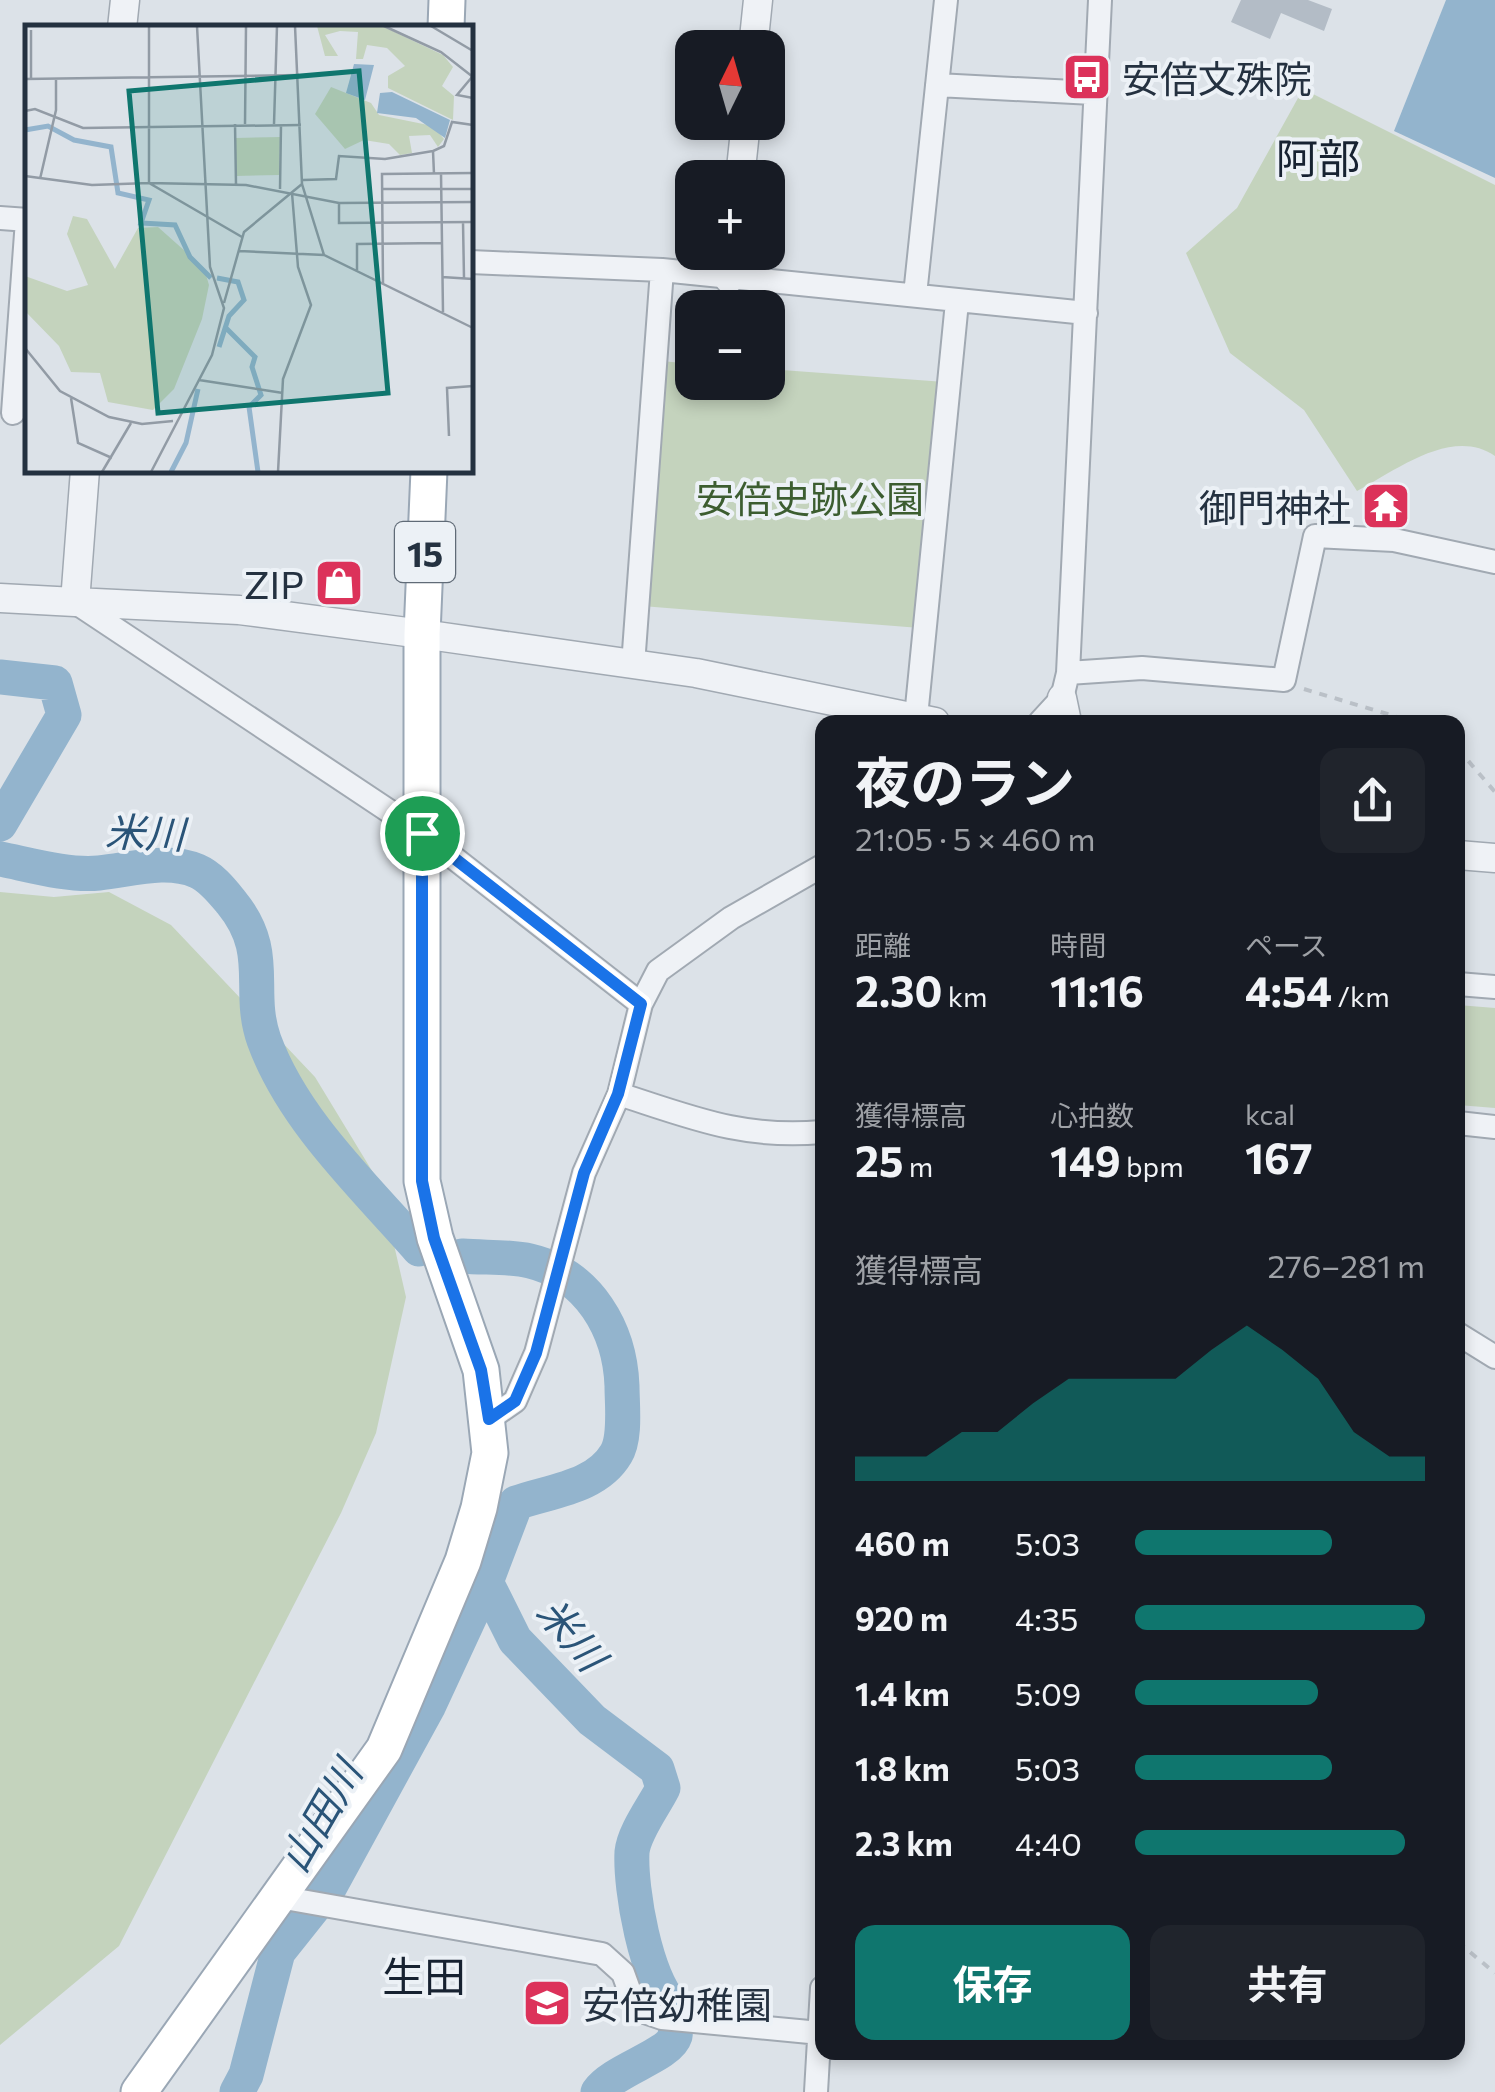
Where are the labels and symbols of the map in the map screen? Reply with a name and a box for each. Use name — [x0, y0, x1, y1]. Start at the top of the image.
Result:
inset map — [25, 25, 472, 472]
north arrow — [675, 30, 785, 140]
bus stop icon: 安倍文殊院 — [1061, 51, 1113, 103]
place label: 安倍文殊院 — [1122, 54, 1312, 101]
district label: 阿部 — [1276, 131, 1360, 183]
park label: 安倍史跡公園 — [696, 474, 924, 521]
temple icon: 御門神社 — [1360, 480, 1412, 532]
place label: 御門神社 — [1199, 483, 1351, 530]
road number: 15 — [395, 522, 455, 582]
shop icon: ZIP — [313, 557, 365, 609]
place label: ZIP — [244, 560, 304, 607]
pin — [380, 791, 465, 876]
water label: 米川 — [104, 805, 190, 857]
water label: 米川 — [529, 1587, 620, 1682]
water label: 山田川 — [268, 1747, 372, 1879]
district label: 生田 — [382, 1949, 466, 2001]
school or university icon: 安倍幼稚園 — [521, 1977, 573, 2029]
place label: 安倍幼稚園 — [582, 1980, 772, 2027]

